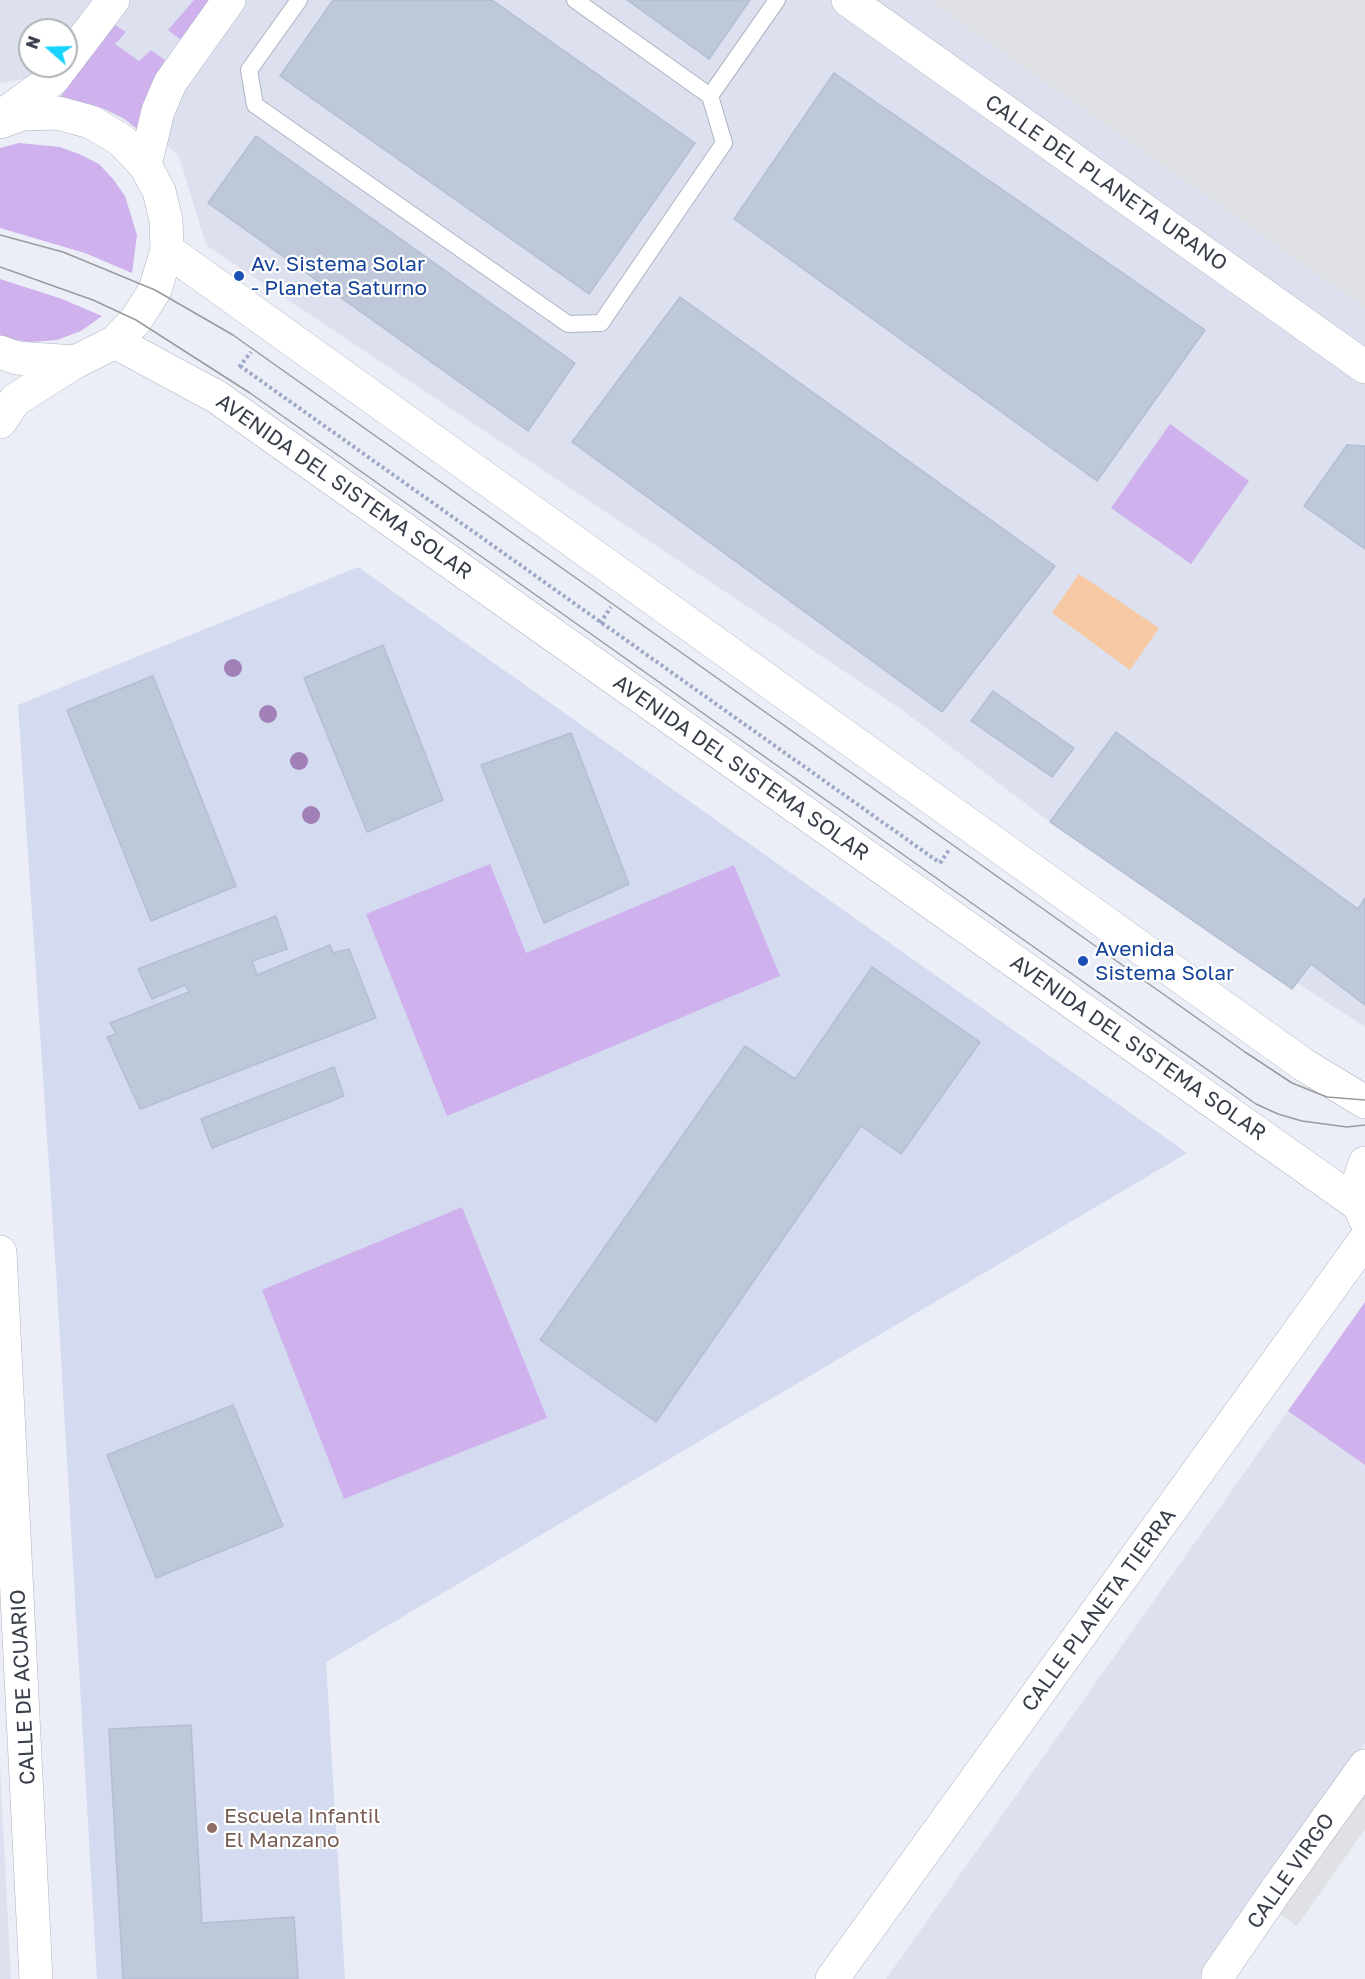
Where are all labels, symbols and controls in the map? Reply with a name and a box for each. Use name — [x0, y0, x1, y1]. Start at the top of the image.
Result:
north arrow — [18, 18, 78, 78]
text: N — [21, 33, 44, 52]
street label: CALLE DEL PLANETA URANO — [980, 90, 1232, 276]
place label: Av. Sistema Solar - Planeta Saturno — [251, 251, 427, 301]
marker: Av. Sistema Solar - Planeta Saturno — [232, 269, 246, 283]
street label: AVENIDA DEL SISTEMA SOLAR — [211, 389, 477, 585]
street label: AVENIDA DEL SISTEMA SOLAR — [608, 670, 874, 866]
place label: Avenida Sistema Solar — [1095, 936, 1234, 986]
street label: AVENIDA DEL SISTEMA SOLAR — [1005, 950, 1271, 1146]
marker: Avenida Sistema Solar — [1076, 954, 1090, 968]
street label: CALLE PLANETA TIERRA — [1017, 1503, 1181, 1717]
street label: CALLE DE ACUARIO — [5, 1589, 41, 1785]
place label: Escuela Infantil El Manzano — [224, 1803, 380, 1853]
street label: CALLE VIRGO — [1242, 1808, 1340, 1934]
marker: Escuela Infantil El Manzano — [205, 1821, 219, 1835]

